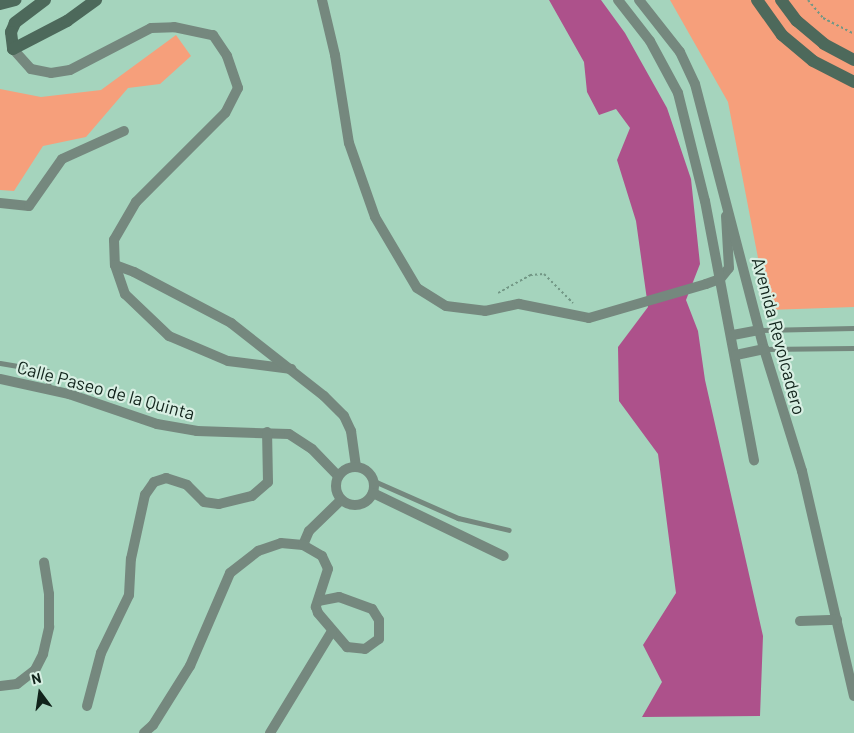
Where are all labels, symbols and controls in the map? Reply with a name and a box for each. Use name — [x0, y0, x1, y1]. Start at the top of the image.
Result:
street label: Avenida Revolcadero — [748, 255, 810, 417]
street label: Calle Paseo de la Quinta — [15, 356, 197, 424]
north arrow — [15, 668, 65, 718]
text: N — [30, 669, 43, 687]

